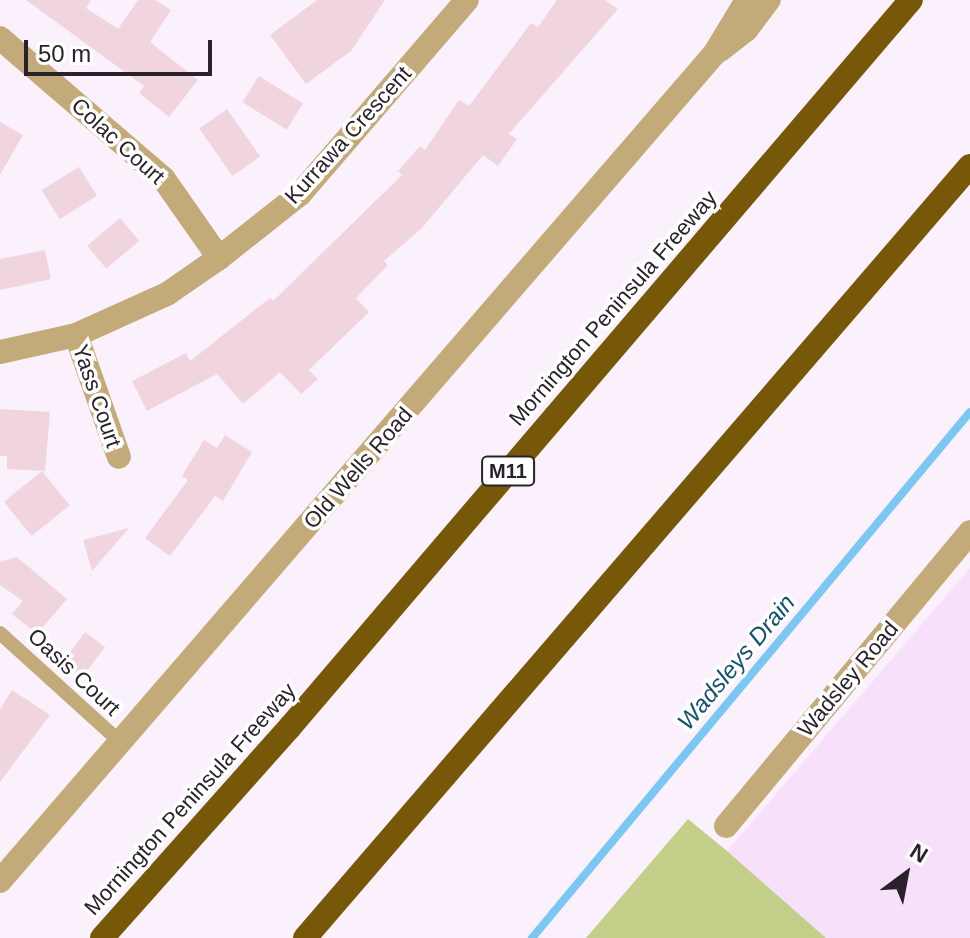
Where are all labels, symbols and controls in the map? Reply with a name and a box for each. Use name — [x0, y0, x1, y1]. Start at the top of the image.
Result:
scale bar — [28, 24, 216, 74]
text: 50 m — [38, 40, 91, 67]
street label: Kurrawa Crescent — [279, 61, 417, 209]
street label: Colac Court — [66, 92, 170, 190]
street label: Mornington Peninsula Freeway — [504, 185, 722, 431]
street label: Yass Court — [67, 341, 127, 451]
street label: Old Wells Road — [298, 402, 418, 534]
road number: M11 — [480, 455, 536, 487]
water label: Wadsleys Drain — [671, 589, 801, 735]
street label: Wadsley Road — [792, 616, 904, 742]
street label: Oasis Court — [23, 623, 125, 721]
street label: Mornington Peninsula Freeway — [79, 677, 301, 921]
north arrow — [866, 834, 946, 914]
text: N — [906, 838, 932, 868]

